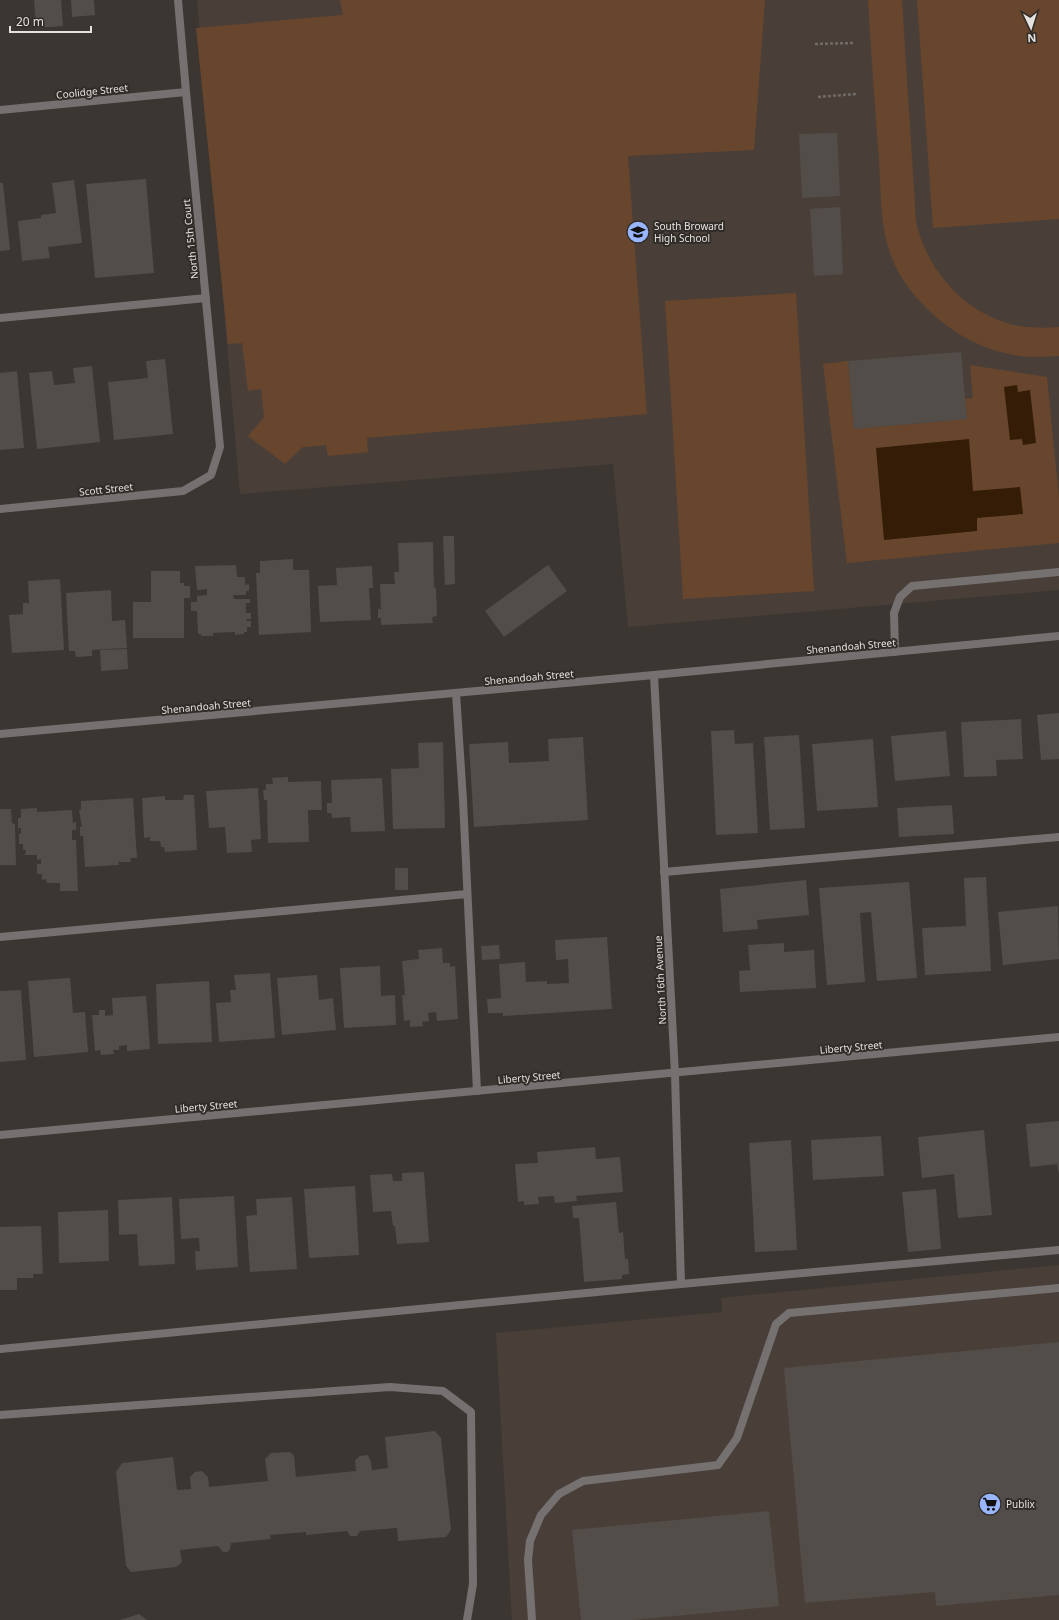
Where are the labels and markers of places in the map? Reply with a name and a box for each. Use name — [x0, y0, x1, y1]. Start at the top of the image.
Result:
school or university icon: South Broward High School — [625, 219, 651, 245]
place label: South Broward High School — [654, 219, 724, 245]
supermarket icon: Publix — [977, 1491, 1003, 1517]
place label: Publix — [1006, 1497, 1036, 1511]

